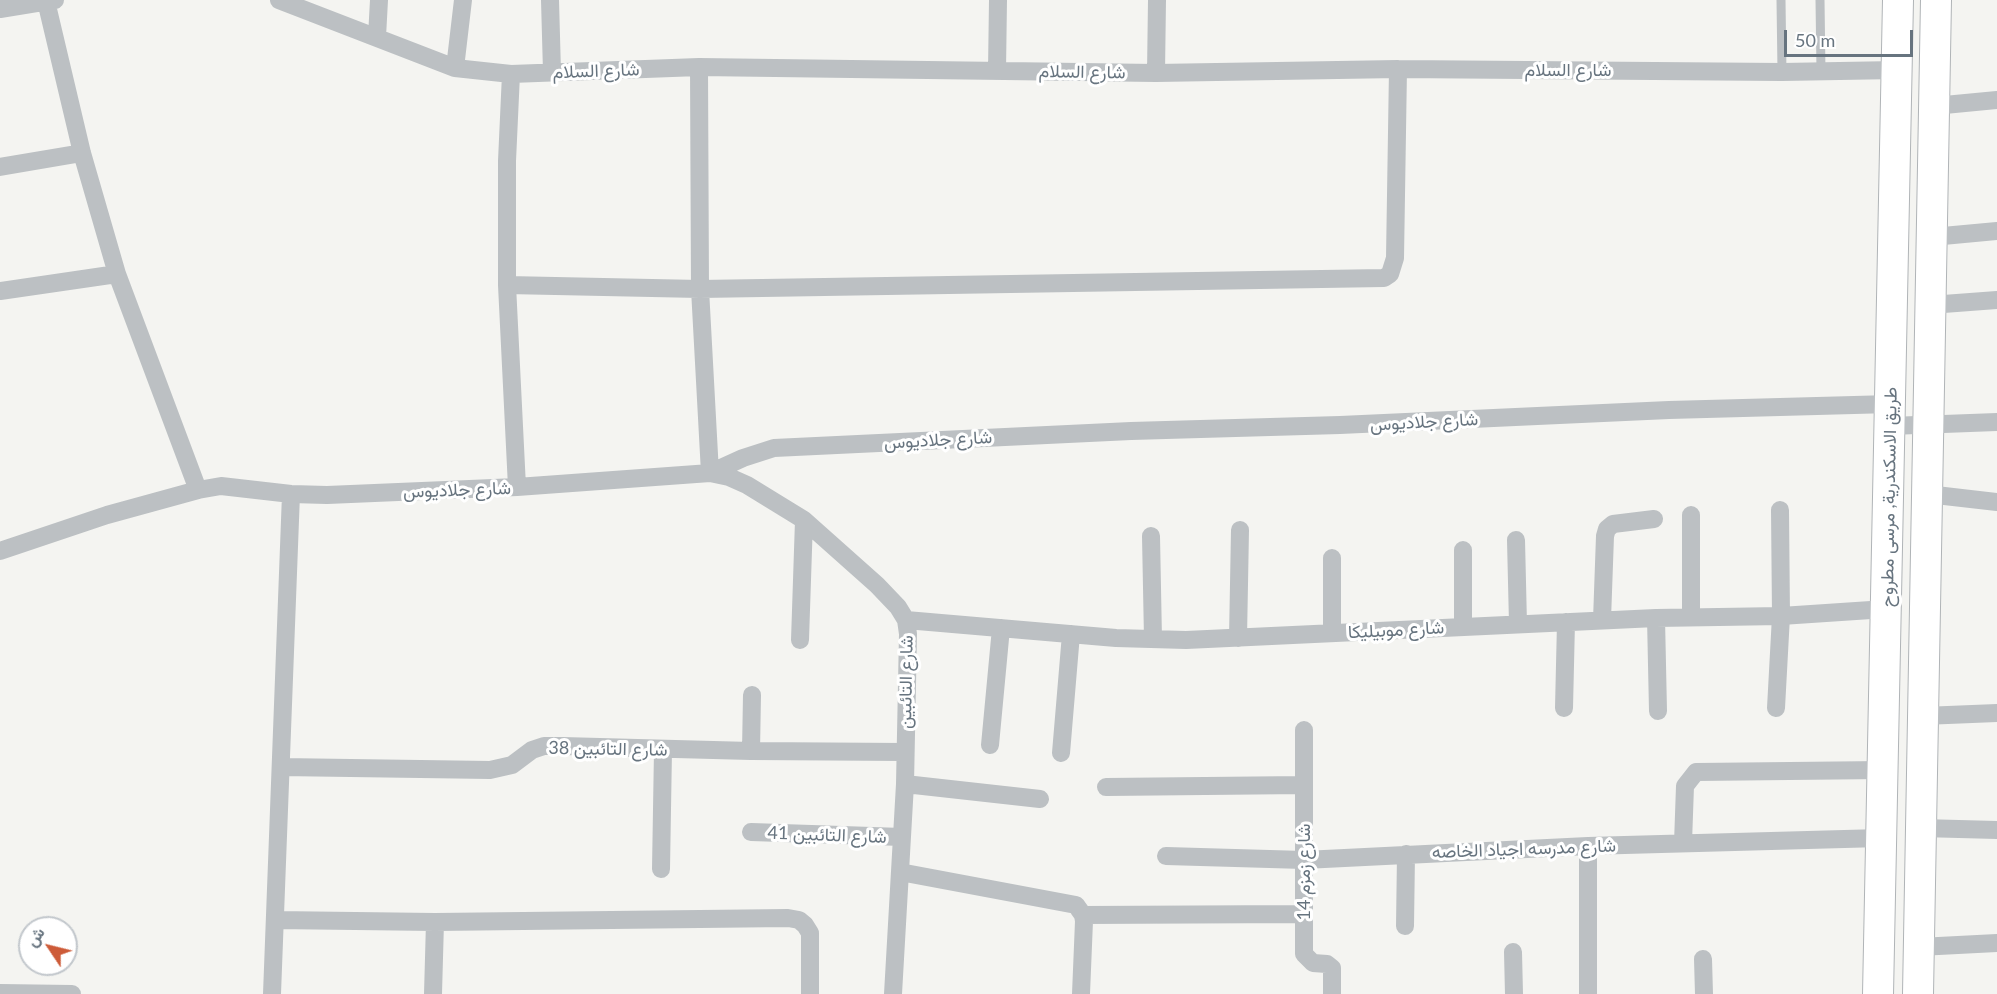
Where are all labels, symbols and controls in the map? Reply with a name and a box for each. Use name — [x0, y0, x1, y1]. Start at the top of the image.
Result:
scale bar — [1787, 18, 1916, 56]
text: 50 m — [1795, 29, 1835, 51]
street label: شارع السلام — [552, 59, 640, 83]
street label: شارع السلام — [1525, 59, 1611, 81]
street label: شارع السلام — [1038, 60, 1126, 84]
street label: طريق الاسكندرية, مرسى مطروح — [1876, 387, 1902, 607]
street label: شارع جلاديوس — [1369, 408, 1479, 436]
street label: شارع جلاديوس — [883, 426, 993, 454]
street label: شارع جلاديوس — [403, 477, 511, 503]
street label: شارع موبيليكا — [1347, 617, 1445, 643]
street label: شارع التائبين — [894, 635, 918, 729]
street label: شارع التائبين 38 — [548, 737, 668, 761]
street label: شارع التائبين 41 — [767, 822, 887, 848]
street label: شارع زمزم 14 — [1293, 824, 1315, 920]
street label: شارع مدرسه اجياد الخاصه — [1432, 835, 1616, 863]
north arrow — [18, 916, 78, 976]
text: ش — [21, 923, 48, 950]

